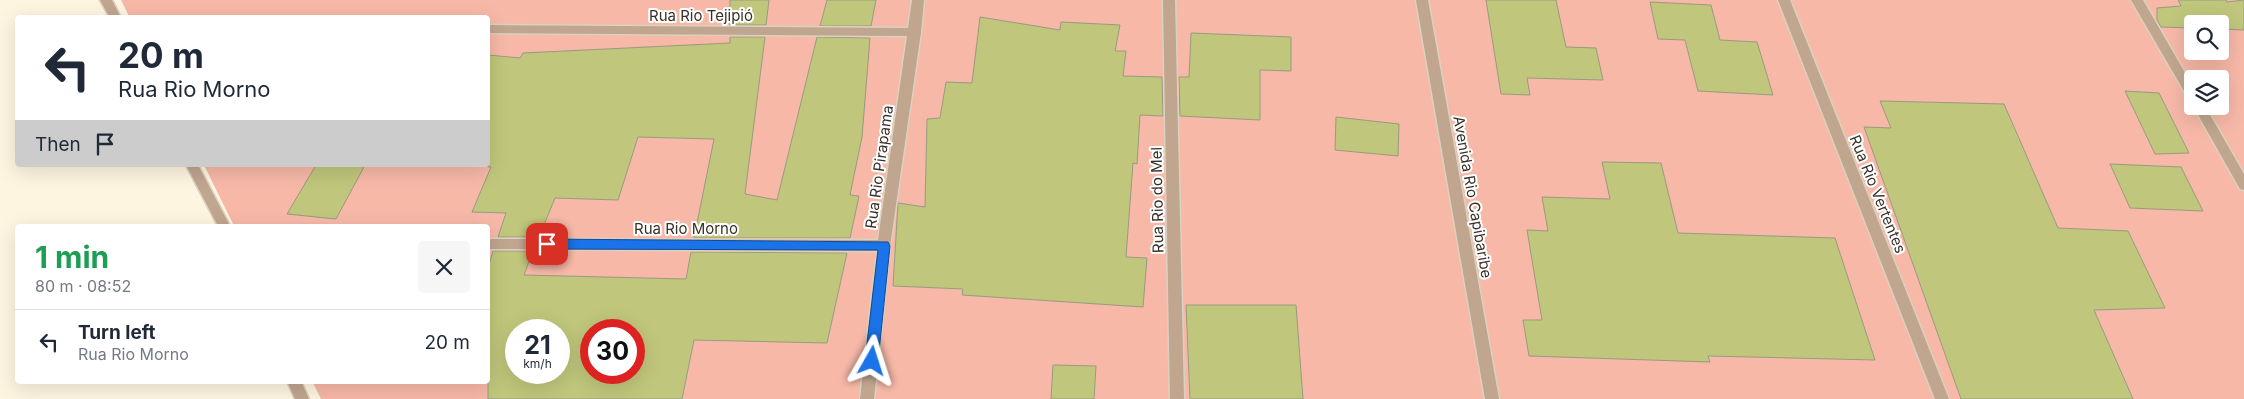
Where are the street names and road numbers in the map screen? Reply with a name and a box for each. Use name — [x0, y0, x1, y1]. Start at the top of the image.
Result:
street label: Rua Rio Tejipió — [649, 6, 753, 25]
street label: Rua Rio Pirapama — [861, 104, 897, 230]
street label: Avenida Rio Capibaribe — [1449, 114, 1497, 280]
street label: Rua Rio Vertentes — [1846, 132, 1910, 256]
street label: Rua Rio do Mel — [1147, 147, 1167, 253]
street label: Rua Rio Morno — [634, 219, 738, 238]

